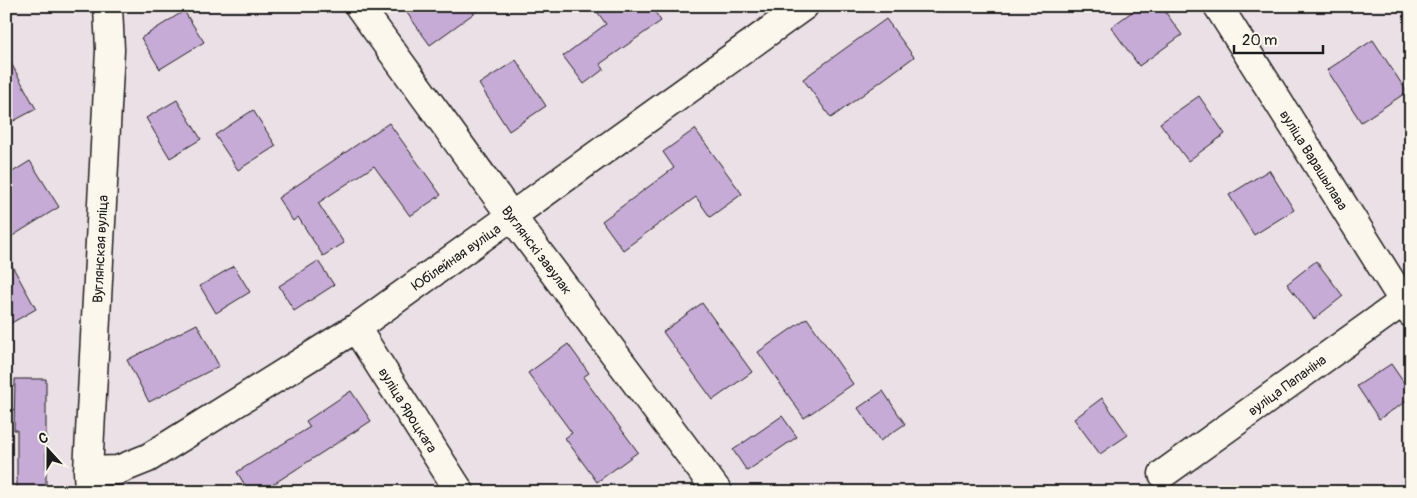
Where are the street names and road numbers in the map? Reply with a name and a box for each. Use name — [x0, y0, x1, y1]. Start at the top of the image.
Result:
street label: вуліца Варашылава — [1276, 107, 1351, 213]
street label: Вуглянская вуліца — [89, 195, 112, 303]
street label: Вуглянскі завулак — [498, 203, 575, 298]
street label: Юбілейная вуліца — [409, 220, 504, 294]
street label: вуліца Папаніна — [1245, 351, 1330, 419]
street label: вуліца Яроцкага — [375, 365, 441, 456]

